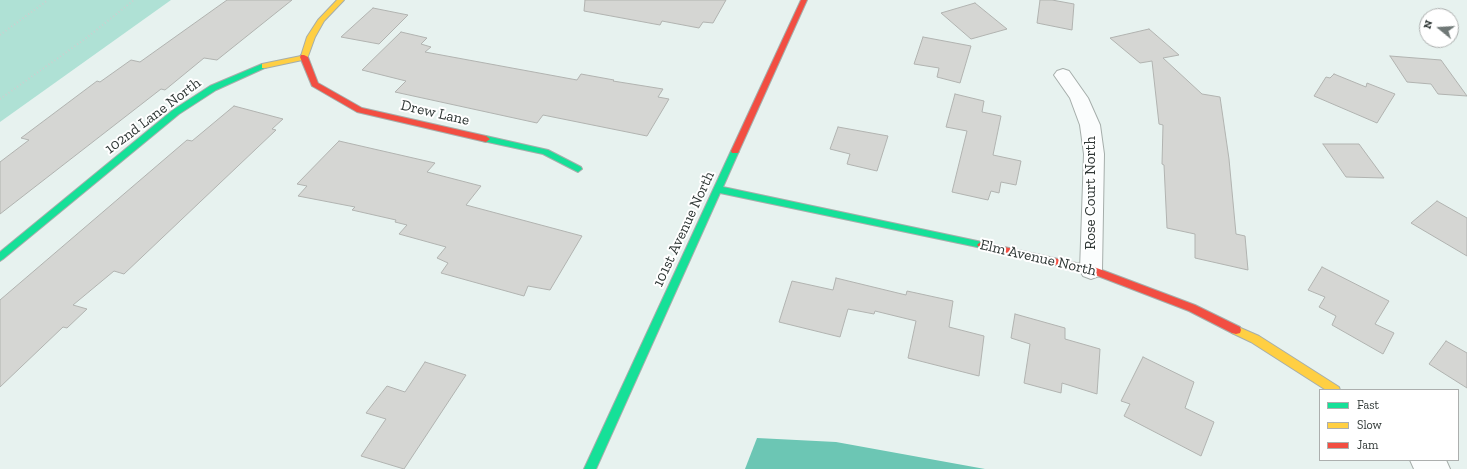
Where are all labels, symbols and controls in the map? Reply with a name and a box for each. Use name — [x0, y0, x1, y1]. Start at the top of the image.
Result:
north arrow — [1419, 8, 1459, 48]
text: N — [1421, 18, 1436, 30]
street label: 102nd Lane North — [101, 74, 205, 158]
street label: Drew Lane — [399, 96, 471, 130]
street label: Rose Court North — [1082, 136, 1100, 250]
street label: 101st Avenue North — [649, 168, 719, 290]
street label: Elm Avenue North — [978, 236, 1098, 280]
legend — [1319, 389, 1459, 461]
text: Fast — [1357, 398, 1379, 412]
text: Slow — [1357, 418, 1382, 432]
text: Jam — [1357, 438, 1378, 452]

